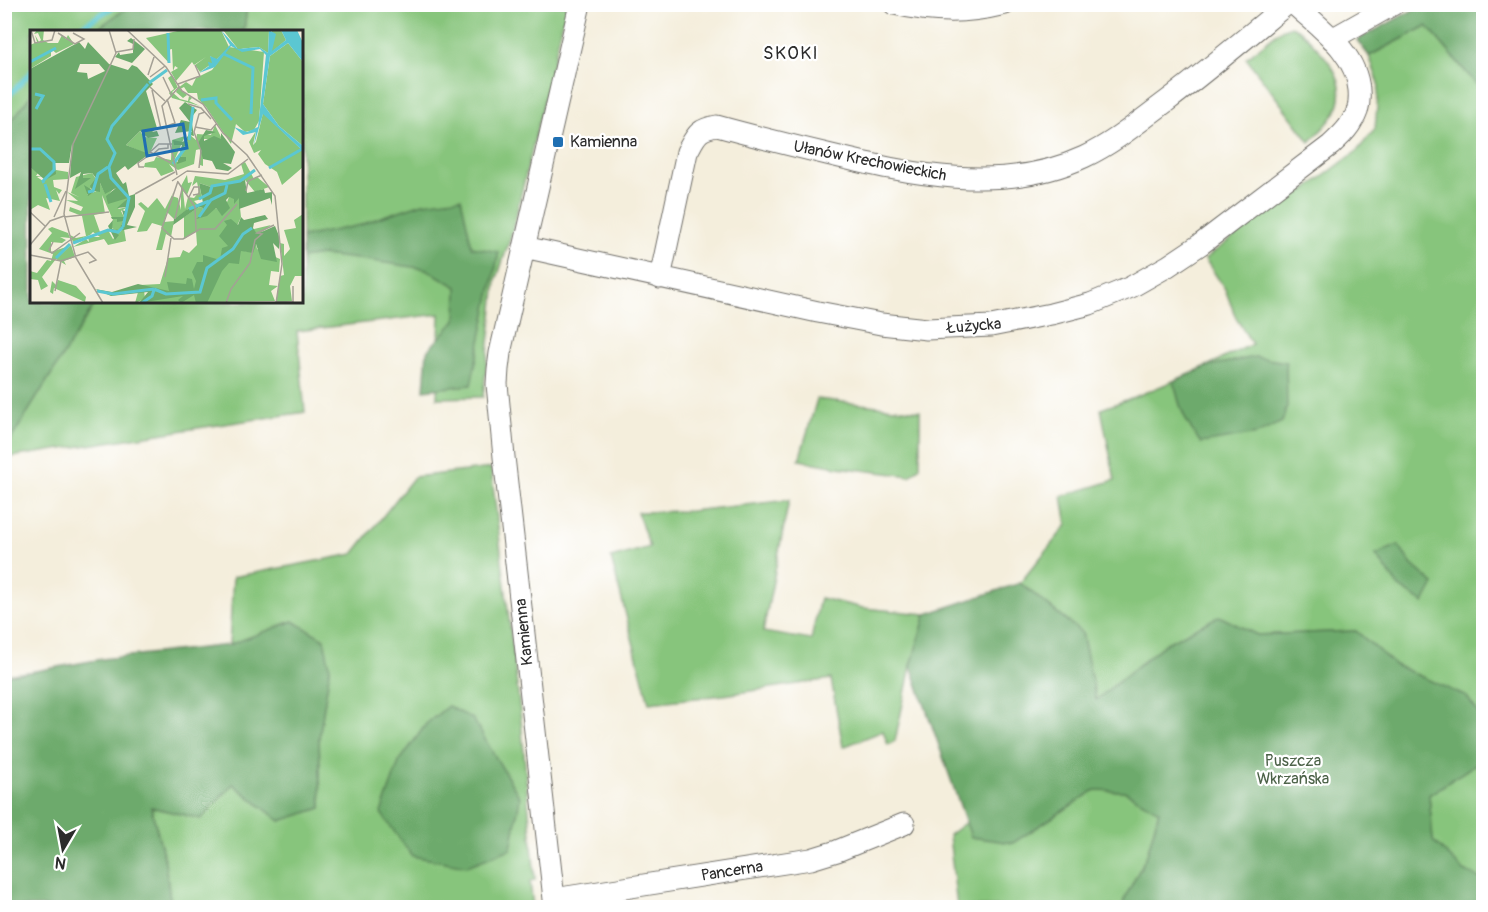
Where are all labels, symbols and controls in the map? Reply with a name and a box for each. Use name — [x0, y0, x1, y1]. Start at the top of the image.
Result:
inset map — [30, 30, 303, 303]
district label: SKOKI — [763, 42, 819, 65]
place label: Kamienna — [570, 132, 637, 152]
marker: Kamienna — [551, 135, 565, 149]
street label: Ułanów Krechowieckich — [792, 136, 948, 186]
street label: Łużycka — [945, 314, 1002, 338]
street label: Kamienna — [511, 598, 537, 666]
park label: Puszcza Wkrzańska — [1257, 751, 1329, 789]
north arrow — [33, 819, 93, 879]
text: N — [53, 852, 68, 874]
street label: Pancerna — [700, 856, 764, 886]

